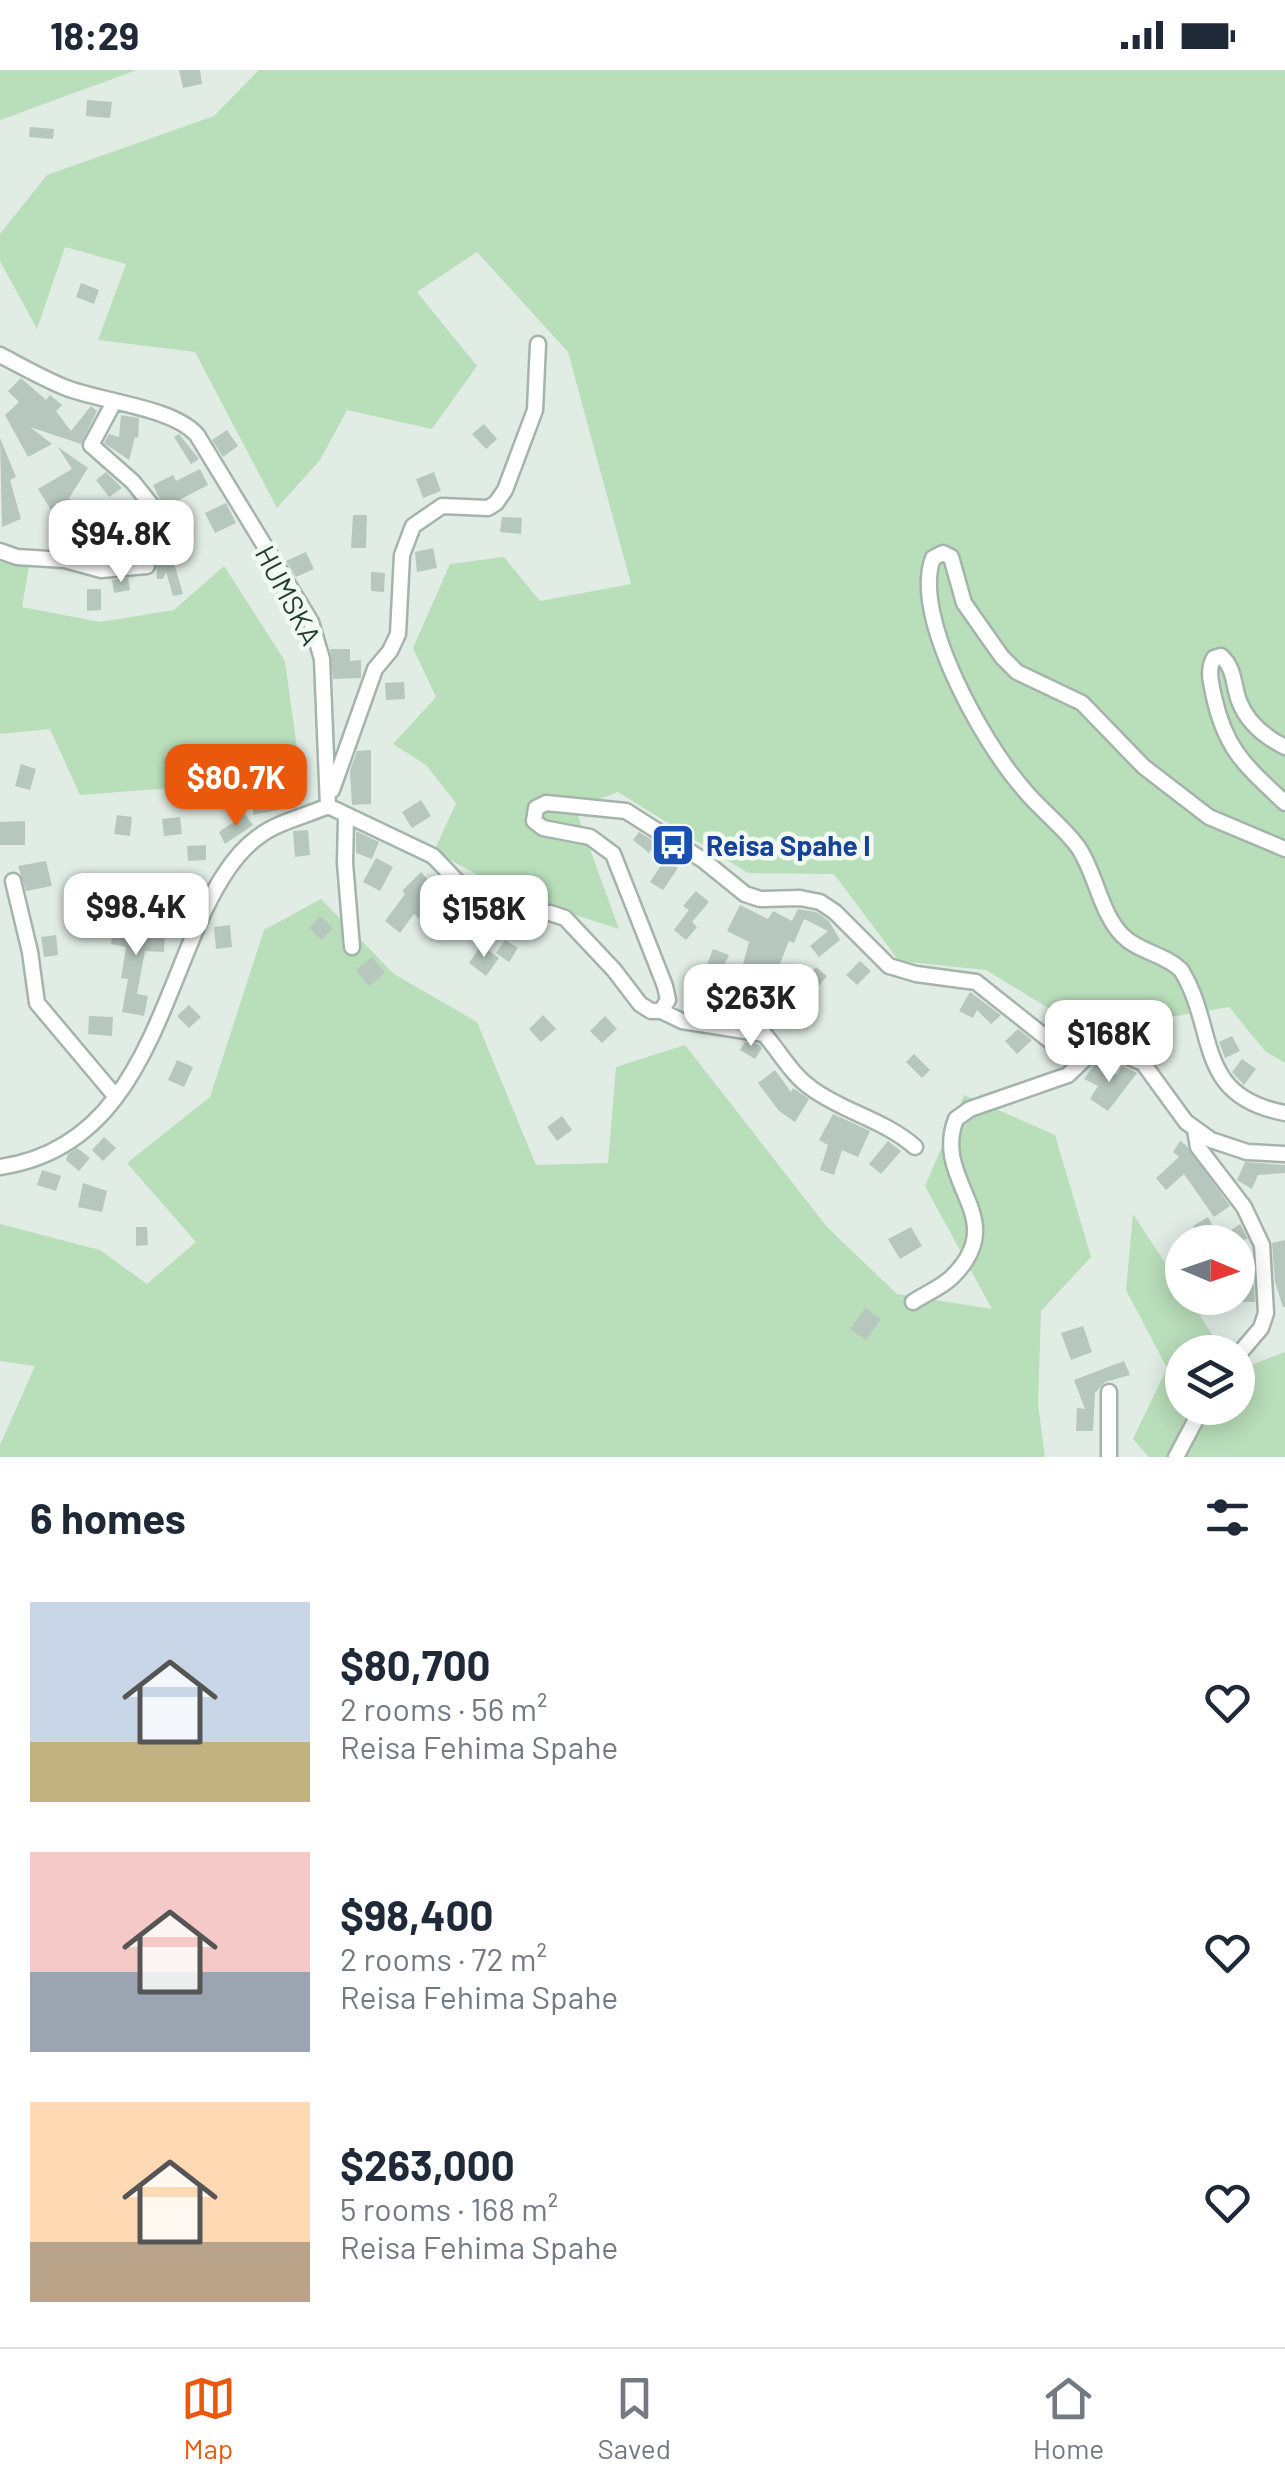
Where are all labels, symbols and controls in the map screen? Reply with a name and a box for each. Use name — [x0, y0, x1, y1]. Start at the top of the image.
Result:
text: 18:29 — [50, 12, 139, 58]
pin: $94.8K — [40, 500, 202, 585]
text: $94.8K — [71, 513, 171, 551]
street label: HUMSKA — [249, 539, 329, 651]
pin: $80.7K — [155, 744, 317, 829]
text: $80.7K — [187, 757, 285, 795]
bus stop icon: Reisa Spahe I — [650, 822, 696, 868]
place label: Reisa Spahe I — [706, 828, 871, 862]
pin: $98.4K — [55, 873, 217, 958]
pin: $158K — [414, 875, 554, 960]
text: $98.4K — [86, 886, 186, 924]
text: $158K — [442, 888, 526, 926]
pin: $263K — [681, 964, 821, 1049]
text: $263K — [706, 977, 796, 1015]
pin: $168K — [1039, 1000, 1179, 1085]
text: $168K — [1067, 1013, 1151, 1051]
north arrow — [1165, 1225, 1255, 1315]
map controls — [1165, 1225, 1255, 1425]
button: layers — [1165, 1335, 1255, 1425]
icon: filters — [1200, 1490, 1255, 1545]
text: 6 homes — [30, 1492, 186, 1542]
text: $80,700 — [340, 1639, 491, 1689]
icon: home — [110, 1642, 230, 1762]
icon: heart — [1200, 1675, 1255, 1730]
text: 2 rooms · 56 m² — [340, 1689, 548, 1727]
text: Reisa Fehima Spahe — [340, 1727, 618, 1765]
text: $98,400 — [340, 1889, 493, 1939]
icon: home — [110, 1892, 230, 2012]
icon: heart — [1200, 1925, 1255, 1980]
text: 2 rooms · 72 m² — [340, 1939, 547, 1977]
text: Reisa Fehima Spahe — [340, 1977, 618, 2015]
text: $263,000 — [340, 2139, 515, 2189]
icon: home — [110, 2142, 230, 2262]
icon: heart — [1200, 2175, 1255, 2230]
text: 5 rooms · 168 m² — [340, 2189, 558, 2227]
text: Reisa Fehima Spahe — [340, 2227, 618, 2265]
tab: Map — [181, 2371, 236, 2465]
tab: Saved — [598, 2371, 671, 2465]
tab: Home — [1033, 2371, 1104, 2465]

